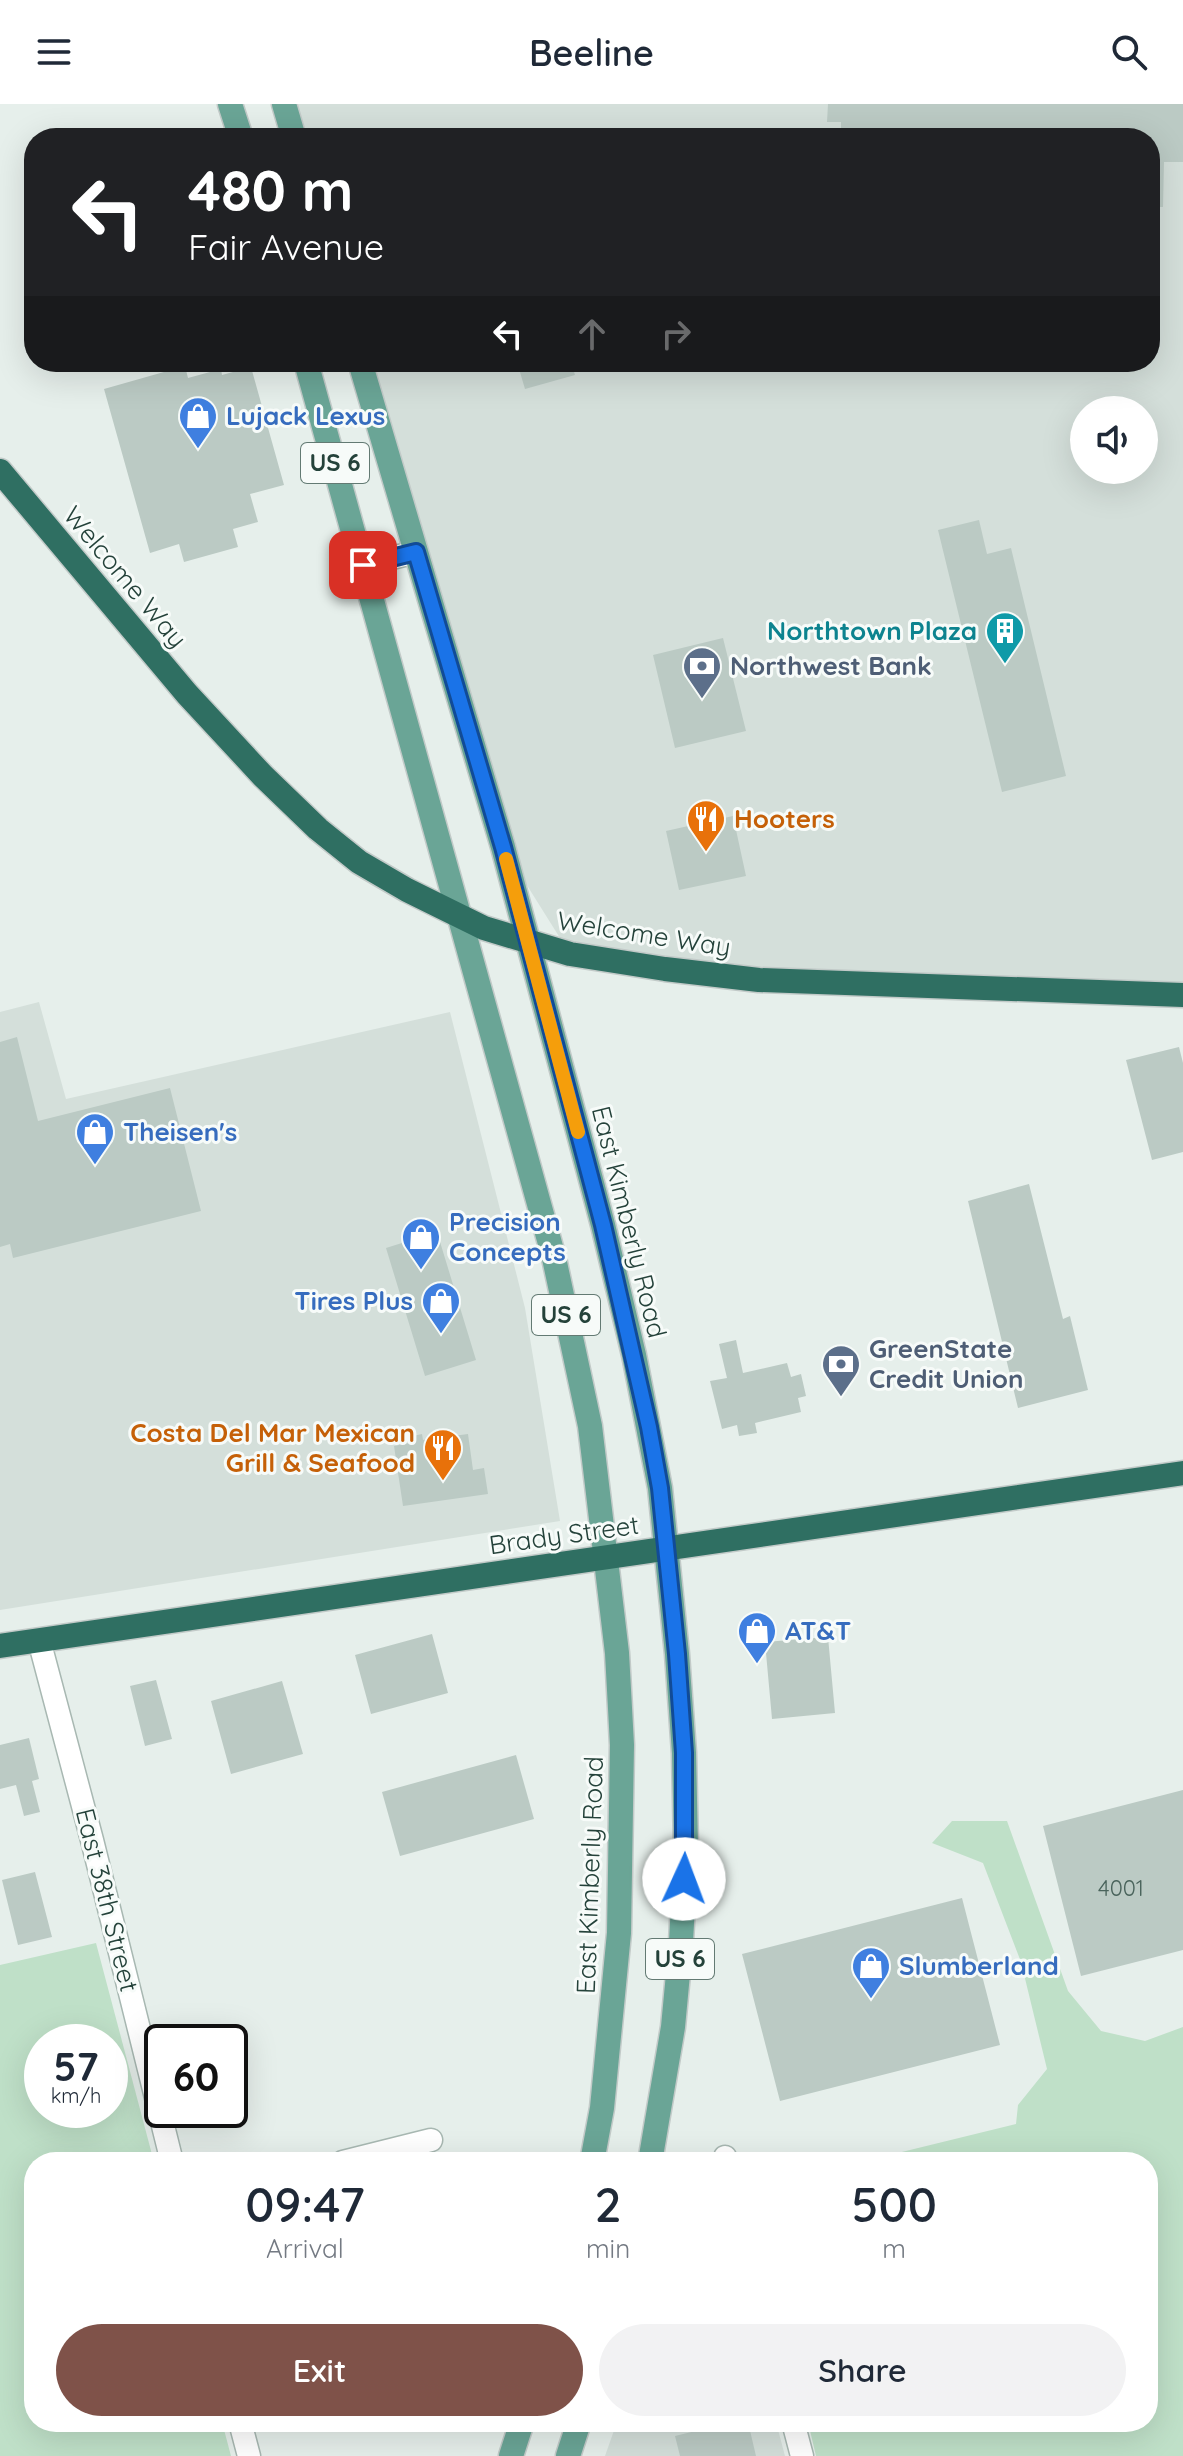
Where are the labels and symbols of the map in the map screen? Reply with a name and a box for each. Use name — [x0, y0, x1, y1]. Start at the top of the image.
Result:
shop icon: Lujack Lexus — [177, 395, 219, 450]
place label: Lujack Lexus — [226, 399, 385, 432]
road number: US 6 — [301, 443, 369, 483]
street label: Welcome Way — [56, 499, 194, 654]
pin — [329, 531, 397, 599]
building icon: Northtown Plaza — [984, 610, 1026, 665]
place label: Northtown Plaza — [767, 614, 977, 647]
bank icon: Northwest Bank — [681, 645, 723, 700]
place label: Northwest Bank — [730, 649, 932, 682]
restaurant icon: Hooters — [685, 798, 727, 853]
place label: Hooters — [734, 802, 835, 835]
street label: Welcome Way — [555, 904, 733, 964]
street label: East Kimberly Road — [585, 1102, 674, 1341]
shop icon: Theisen's — [74, 1111, 116, 1166]
place label: Theisen's — [123, 1115, 237, 1148]
place label: Precision Concepts — [449, 1205, 566, 1268]
shop icon: Precision Concepts — [400, 1216, 442, 1271]
shop icon: Tires Plus — [420, 1280, 462, 1335]
place label: Tires Plus — [294, 1284, 413, 1317]
road number: US 6 — [532, 1295, 600, 1335]
place label: GreenState Credit Union — [869, 1332, 1023, 1395]
bank icon: GreenState Credit Union — [820, 1343, 862, 1398]
place label: Costa Del Mar Mexican Grill & Seafood — [130, 1416, 415, 1479]
restaurant icon: Costa Del Mar Mexican Grill & Seafood — [422, 1427, 464, 1482]
street label: Brady Street — [487, 1508, 641, 1561]
shop icon: AT&T — [736, 1610, 778, 1665]
place label: AT&T — [785, 1614, 851, 1647]
street label: East Kimberly Road — [569, 1756, 610, 1994]
street label: East 38th Street — [69, 1805, 146, 1995]
position arrow — [642, 1837, 726, 1921]
house number: 4001 — [1098, 1874, 1144, 1902]
road number: US 6 — [646, 1939, 714, 1979]
shop icon: Slumberland — [850, 1945, 892, 2000]
place label: Slumberland — [899, 1949, 1059, 1982]
speed limit sign: 60 — [144, 2024, 248, 2128]

